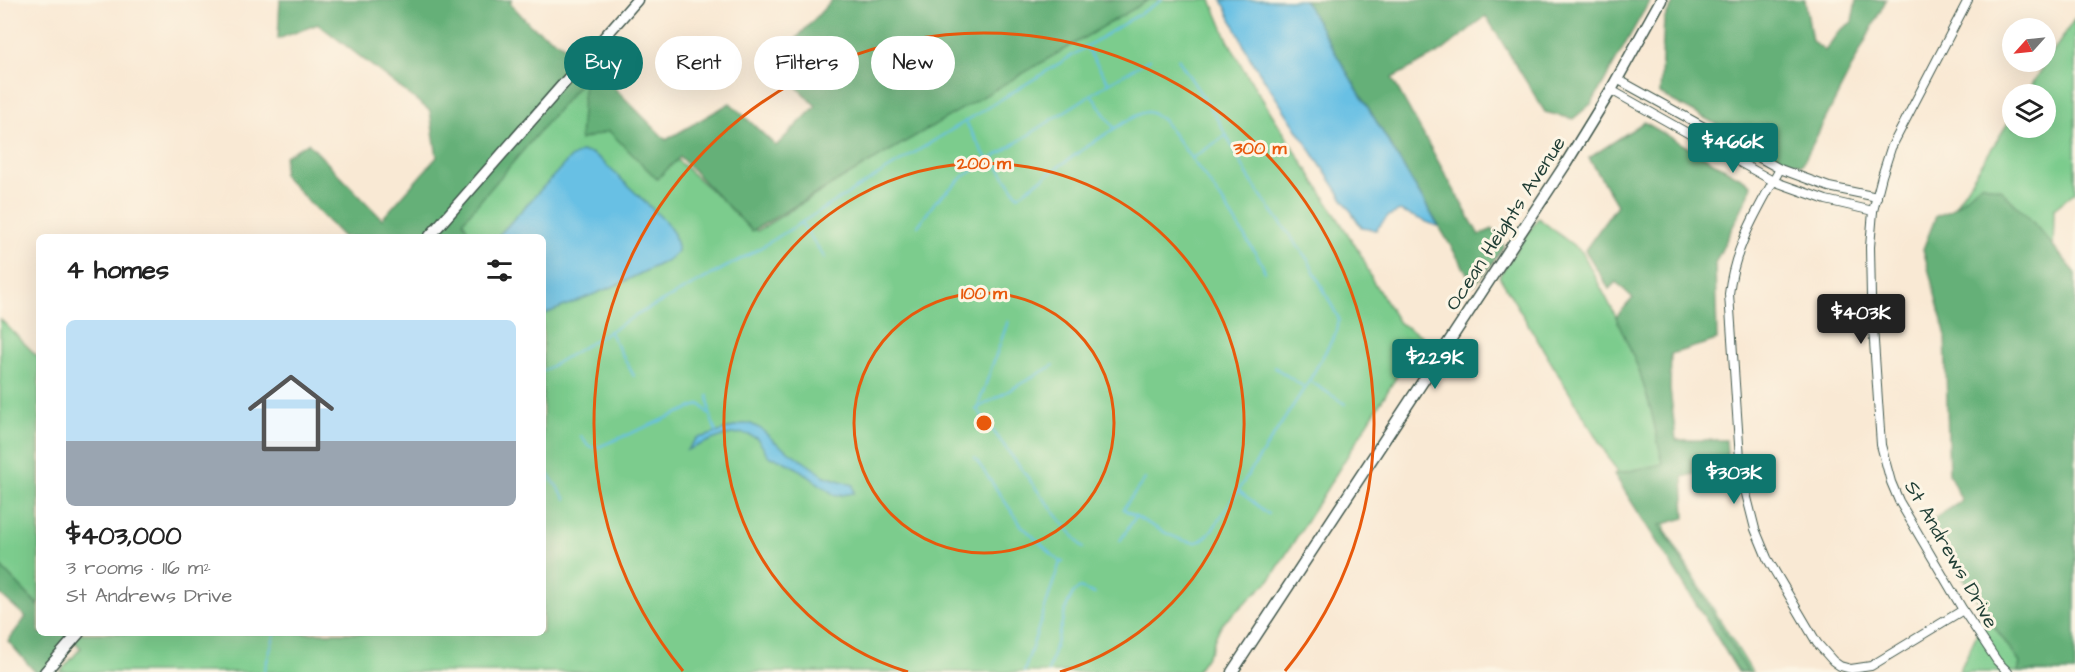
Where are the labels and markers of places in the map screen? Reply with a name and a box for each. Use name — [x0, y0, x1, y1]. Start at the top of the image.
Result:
pin: $466K — [1691, 123, 1775, 174]
pin: $403K — [1819, 294, 1903, 345]
pin: $229K — [1393, 339, 1477, 390]
centre of rings — [974, 413, 994, 433]
pin: $303K — [1692, 454, 1776, 505]

